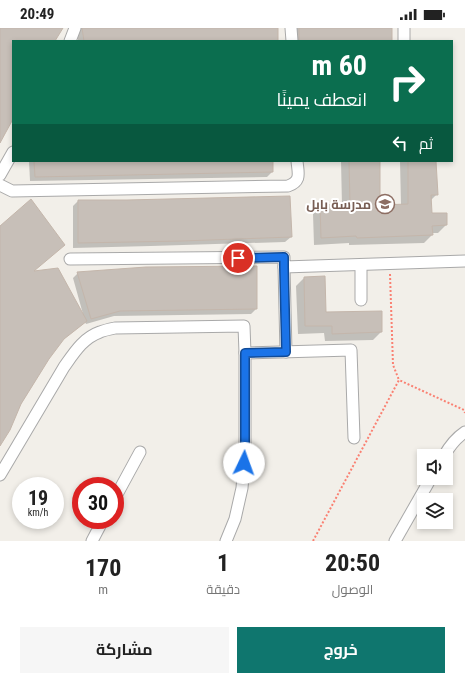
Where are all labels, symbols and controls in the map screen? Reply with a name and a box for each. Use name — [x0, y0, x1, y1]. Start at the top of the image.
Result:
text: 20:49 — [20, 5, 54, 23]
text: 60 m — [311, 49, 367, 82]
icon: right — [381, 56, 433, 108]
text: انعطف يمينًا — [276, 89, 367, 110]
icon: left — [389, 132, 411, 154]
text: ثم — [419, 135, 433, 153]
school or university icon: مدرسة بابل — [374, 193, 396, 215]
place label: مدرسة بابل — [306, 197, 371, 212]
pin — [221, 241, 255, 275]
icon: arrive — [227, 247, 249, 269]
position arrow — [223, 442, 265, 484]
map controls — [417, 449, 453, 529]
button: sound — [417, 449, 453, 485]
speed limit sign: 30 — [72, 477, 124, 529]
text: 19 — [28, 486, 48, 510]
button: layers — [417, 493, 453, 529]
text: km/h — [28, 507, 48, 518]
text: 1 — [217, 549, 229, 577]
text: 20:50 — [325, 549, 380, 577]
text: 170 — [85, 554, 121, 582]
text: m — [98, 582, 108, 597]
text: دقيقة — [206, 582, 240, 597]
text: الوصول — [332, 582, 373, 597]
button: مشاركة — [20, 627, 229, 673]
button: خروج — [237, 627, 445, 673]

